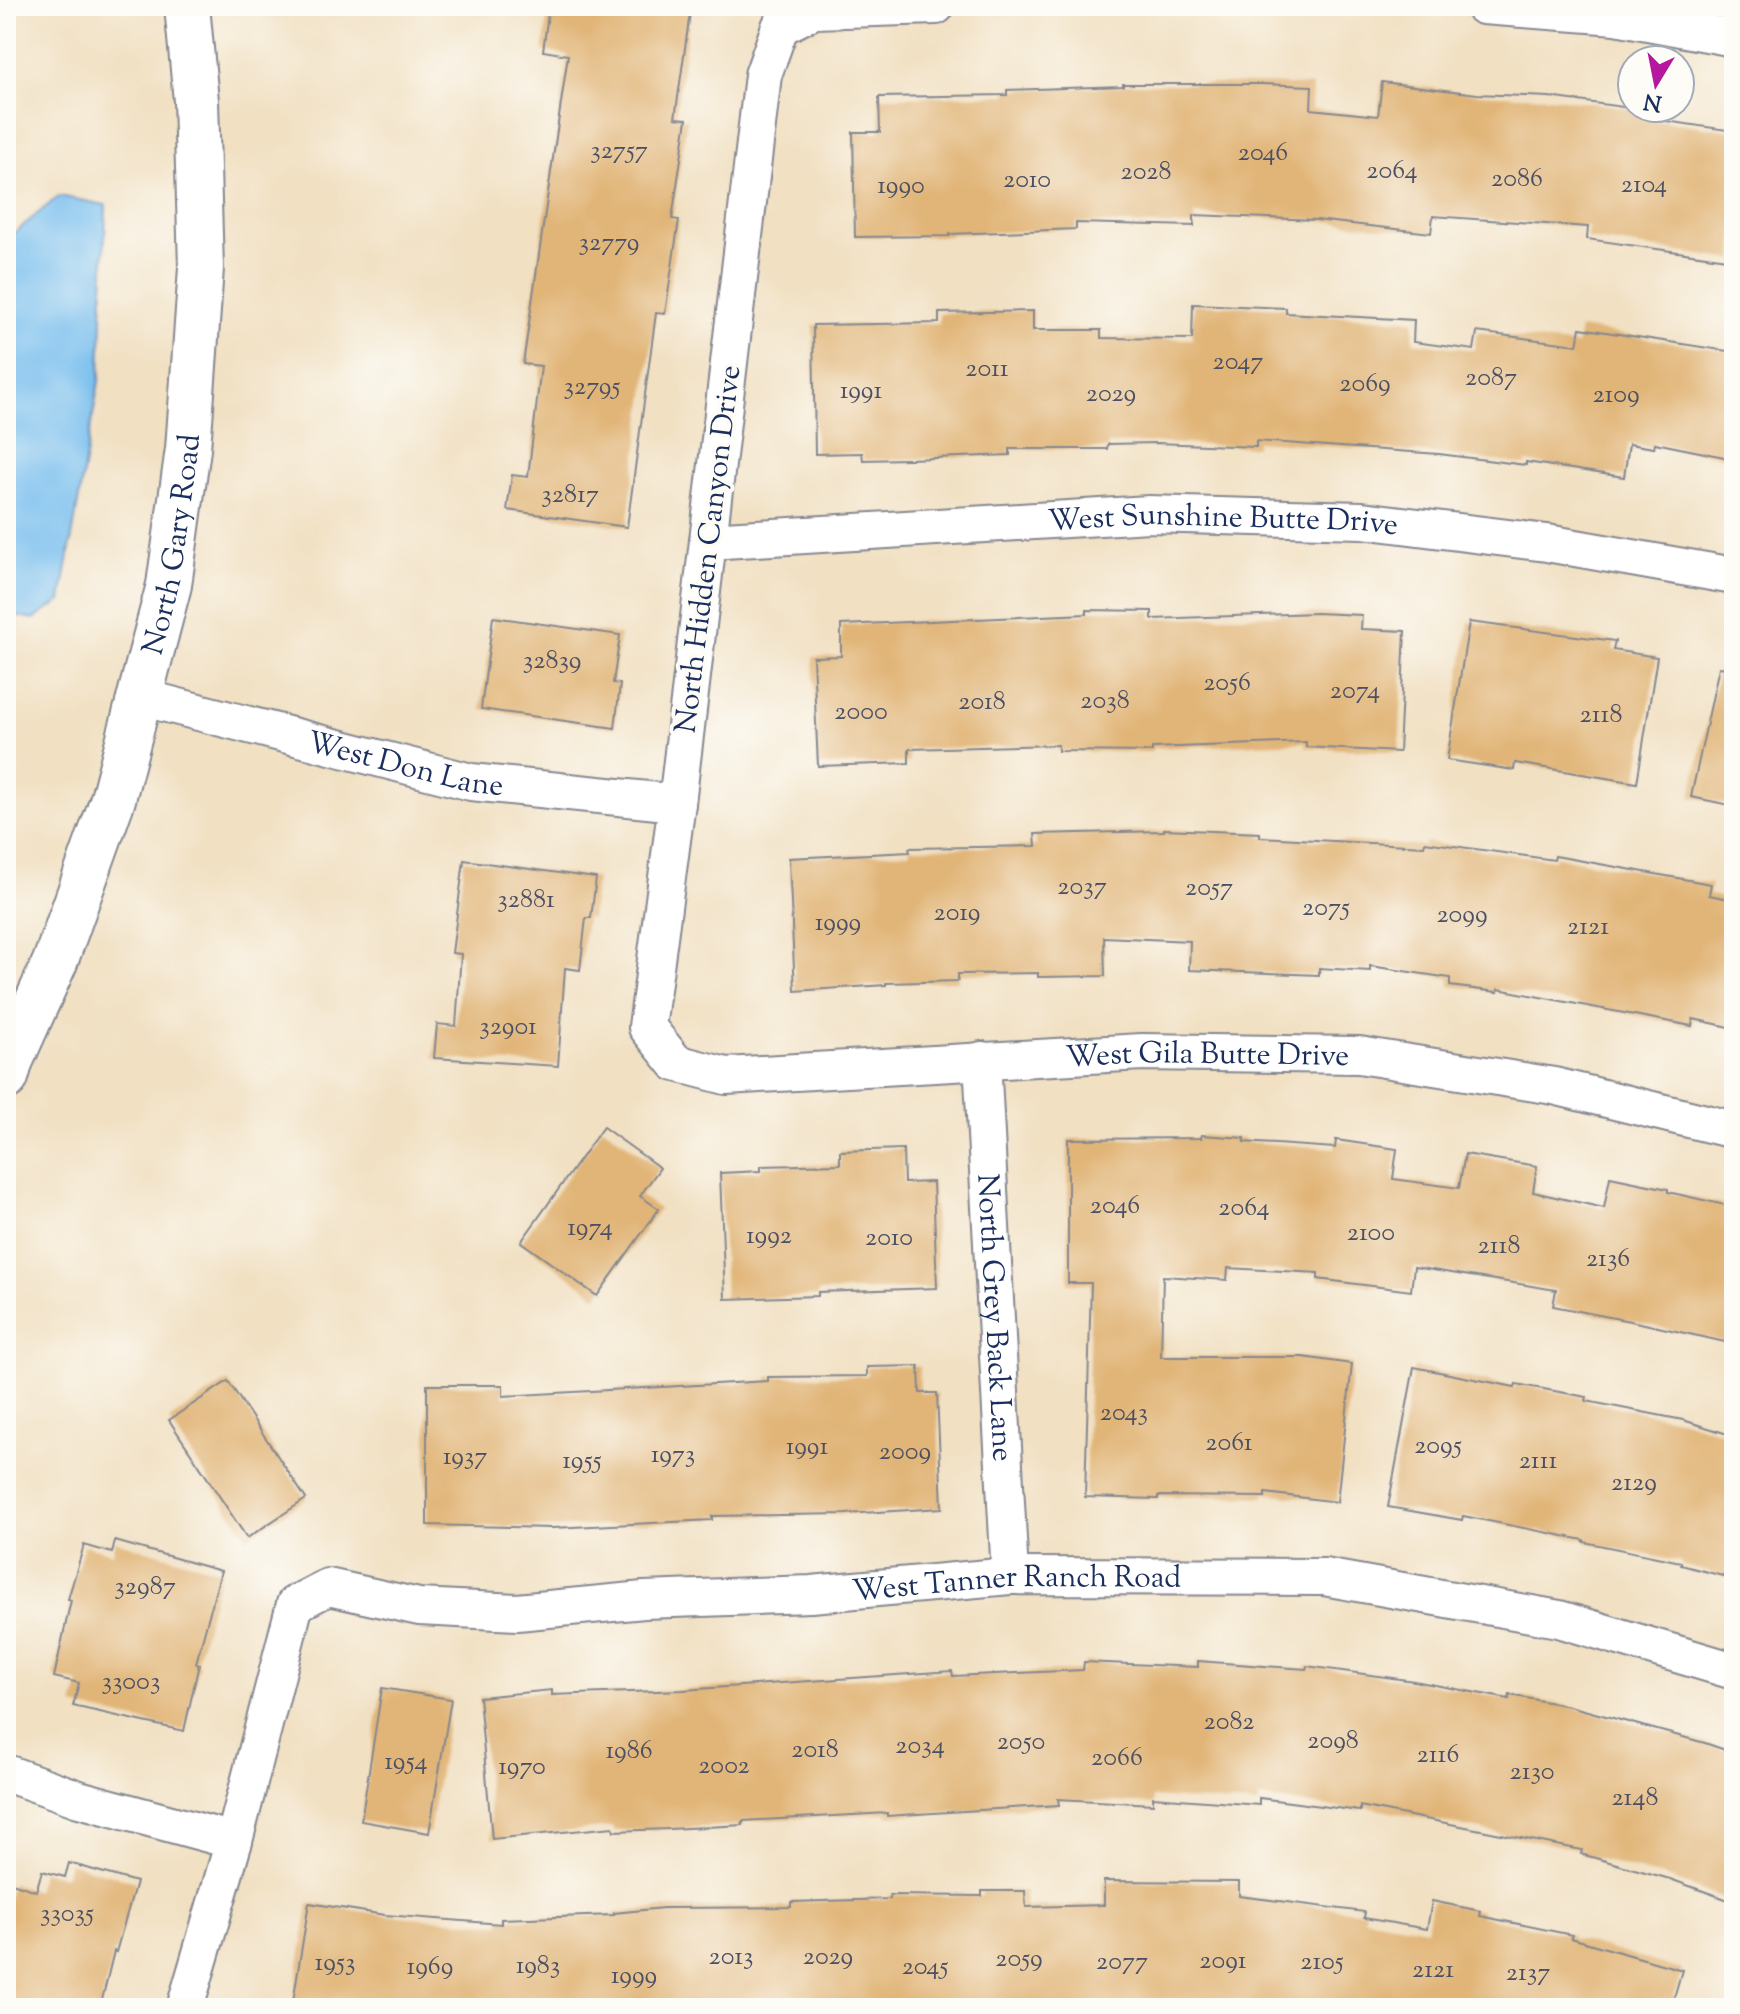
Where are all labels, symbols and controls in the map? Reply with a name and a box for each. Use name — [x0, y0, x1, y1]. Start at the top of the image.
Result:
north arrow — [1616, 44, 1696, 124]
text: N — [1641, 83, 1664, 118]
house number: 32757 — [590, 133, 648, 170]
house number: 2046 — [1238, 135, 1288, 172]
house number: 2064 — [1366, 153, 1418, 190]
house number: 2028 — [1121, 154, 1171, 191]
house number: 2086 — [1491, 161, 1543, 198]
house number: 2010 — [1003, 162, 1051, 199]
house number: 2104 — [1621, 167, 1667, 204]
house number: 1990 — [877, 168, 925, 205]
house number: 32779 — [579, 225, 639, 262]
house number: 2047 — [1213, 344, 1263, 381]
house number: 2011 — [965, 351, 1009, 388]
house number: 2087 — [1465, 360, 1517, 397]
street label: North Hidden Canyon Drive — [666, 363, 753, 736]
house number: 2069 — [1339, 366, 1391, 403]
house number: 32795 — [564, 369, 621, 406]
house number: 1991 — [840, 373, 883, 410]
house number: 2029 — [1086, 376, 1136, 413]
house number: 2109 — [1592, 377, 1640, 414]
street label: North Gary Road — [133, 433, 213, 660]
house number: 32817 — [541, 477, 599, 514]
street label: West Sunshine Butte Drive — [1047, 495, 1401, 548]
house number: 32839 — [523, 643, 581, 680]
house number: 2056 — [1203, 665, 1251, 702]
house number: 2074 — [1330, 673, 1380, 710]
house number: 2038 — [1080, 683, 1130, 720]
house number: 2018 — [958, 684, 1006, 721]
house number: 2000 — [834, 694, 888, 731]
house number: 2118 — [1580, 697, 1622, 734]
street label: West Don Lane — [302, 722, 505, 809]
house number: 2037 — [1057, 869, 1107, 906]
house number: 2057 — [1185, 870, 1233, 907]
house number: 32881 — [497, 882, 555, 919]
house number: 2075 — [1302, 890, 1350, 927]
house number: 2019 — [934, 895, 980, 932]
house number: 2099 — [1436, 897, 1488, 934]
house number: 1999 — [815, 905, 861, 942]
house number: 2121 — [1567, 909, 1609, 946]
house number: 32901 — [479, 1009, 537, 1046]
street label: West Gila Butte Drive — [1064, 1033, 1350, 1080]
street label: North Grey Back Lane — [964, 1173, 1023, 1463]
house number: 2046 — [1090, 1188, 1140, 1225]
house number: 2064 — [1218, 1190, 1270, 1227]
house number: 1974 — [567, 1210, 613, 1247]
house number: 2100 — [1347, 1215, 1395, 1252]
house number: 1992 — [746, 1218, 792, 1255]
house number: 2010 — [865, 1220, 913, 1257]
house number: 2118 — [1478, 1228, 1520, 1265]
house number: 2136 — [1586, 1241, 1630, 1278]
house number: 2043 — [1100, 1395, 1148, 1432]
house number: 2061 — [1205, 1425, 1253, 1462]
house number: 2095 — [1414, 1428, 1462, 1465]
house number: 1991 — [786, 1429, 829, 1466]
house number: 2009 — [879, 1434, 931, 1471]
house number: 1973 — [651, 1437, 695, 1474]
house number: 1937 — [443, 1439, 487, 1476]
house number: 1955 — [562, 1443, 602, 1480]
house number: 2111 — [1519, 1443, 1557, 1480]
house number: 2129 — [1611, 1465, 1657, 1502]
street label: West Tanner Ranch Road — [850, 1557, 1181, 1614]
house number: 32987 — [114, 1569, 176, 1606]
house number: 33003 — [102, 1664, 160, 1701]
house number: 2082 — [1204, 1704, 1254, 1741]
house number: 2098 — [1307, 1723, 1359, 1760]
house number: 2050 — [997, 1724, 1045, 1761]
house number: 2034 — [895, 1728, 945, 1765]
house number: 2018 — [791, 1732, 839, 1769]
house number: 1986 — [605, 1733, 653, 1770]
house number: 2116 — [1417, 1737, 1459, 1774]
house number: 2066 — [1091, 1740, 1143, 1777]
house number: 1954 — [384, 1744, 428, 1781]
house number: 2002 — [698, 1748, 750, 1785]
house number: 1970 — [498, 1749, 546, 1786]
house number: 2130 — [1509, 1754, 1555, 1791]
house number: 2148 — [1611, 1780, 1659, 1817]
house number: 33035 — [40, 1896, 94, 1933]
house number: 2013 — [708, 1939, 754, 1976]
house number: 2029 — [803, 1939, 853, 1976]
house number: 2059 — [995, 1941, 1043, 1978]
house number: 2091 — [1199, 1943, 1247, 1980]
house number: 2077 — [1096, 1944, 1148, 1981]
house number: 2105 — [1300, 1944, 1344, 1981]
house number: 1953 — [315, 1945, 355, 1982]
house number: 1983 — [516, 1948, 560, 1985]
house number: 1969 — [407, 1949, 453, 1986]
house number: 2045 — [902, 1949, 948, 1986]
house number: 2121 — [1412, 1952, 1454, 1989]
house number: 2137 — [1506, 1955, 1550, 1992]
house number: 1999 — [611, 1958, 657, 1995]

